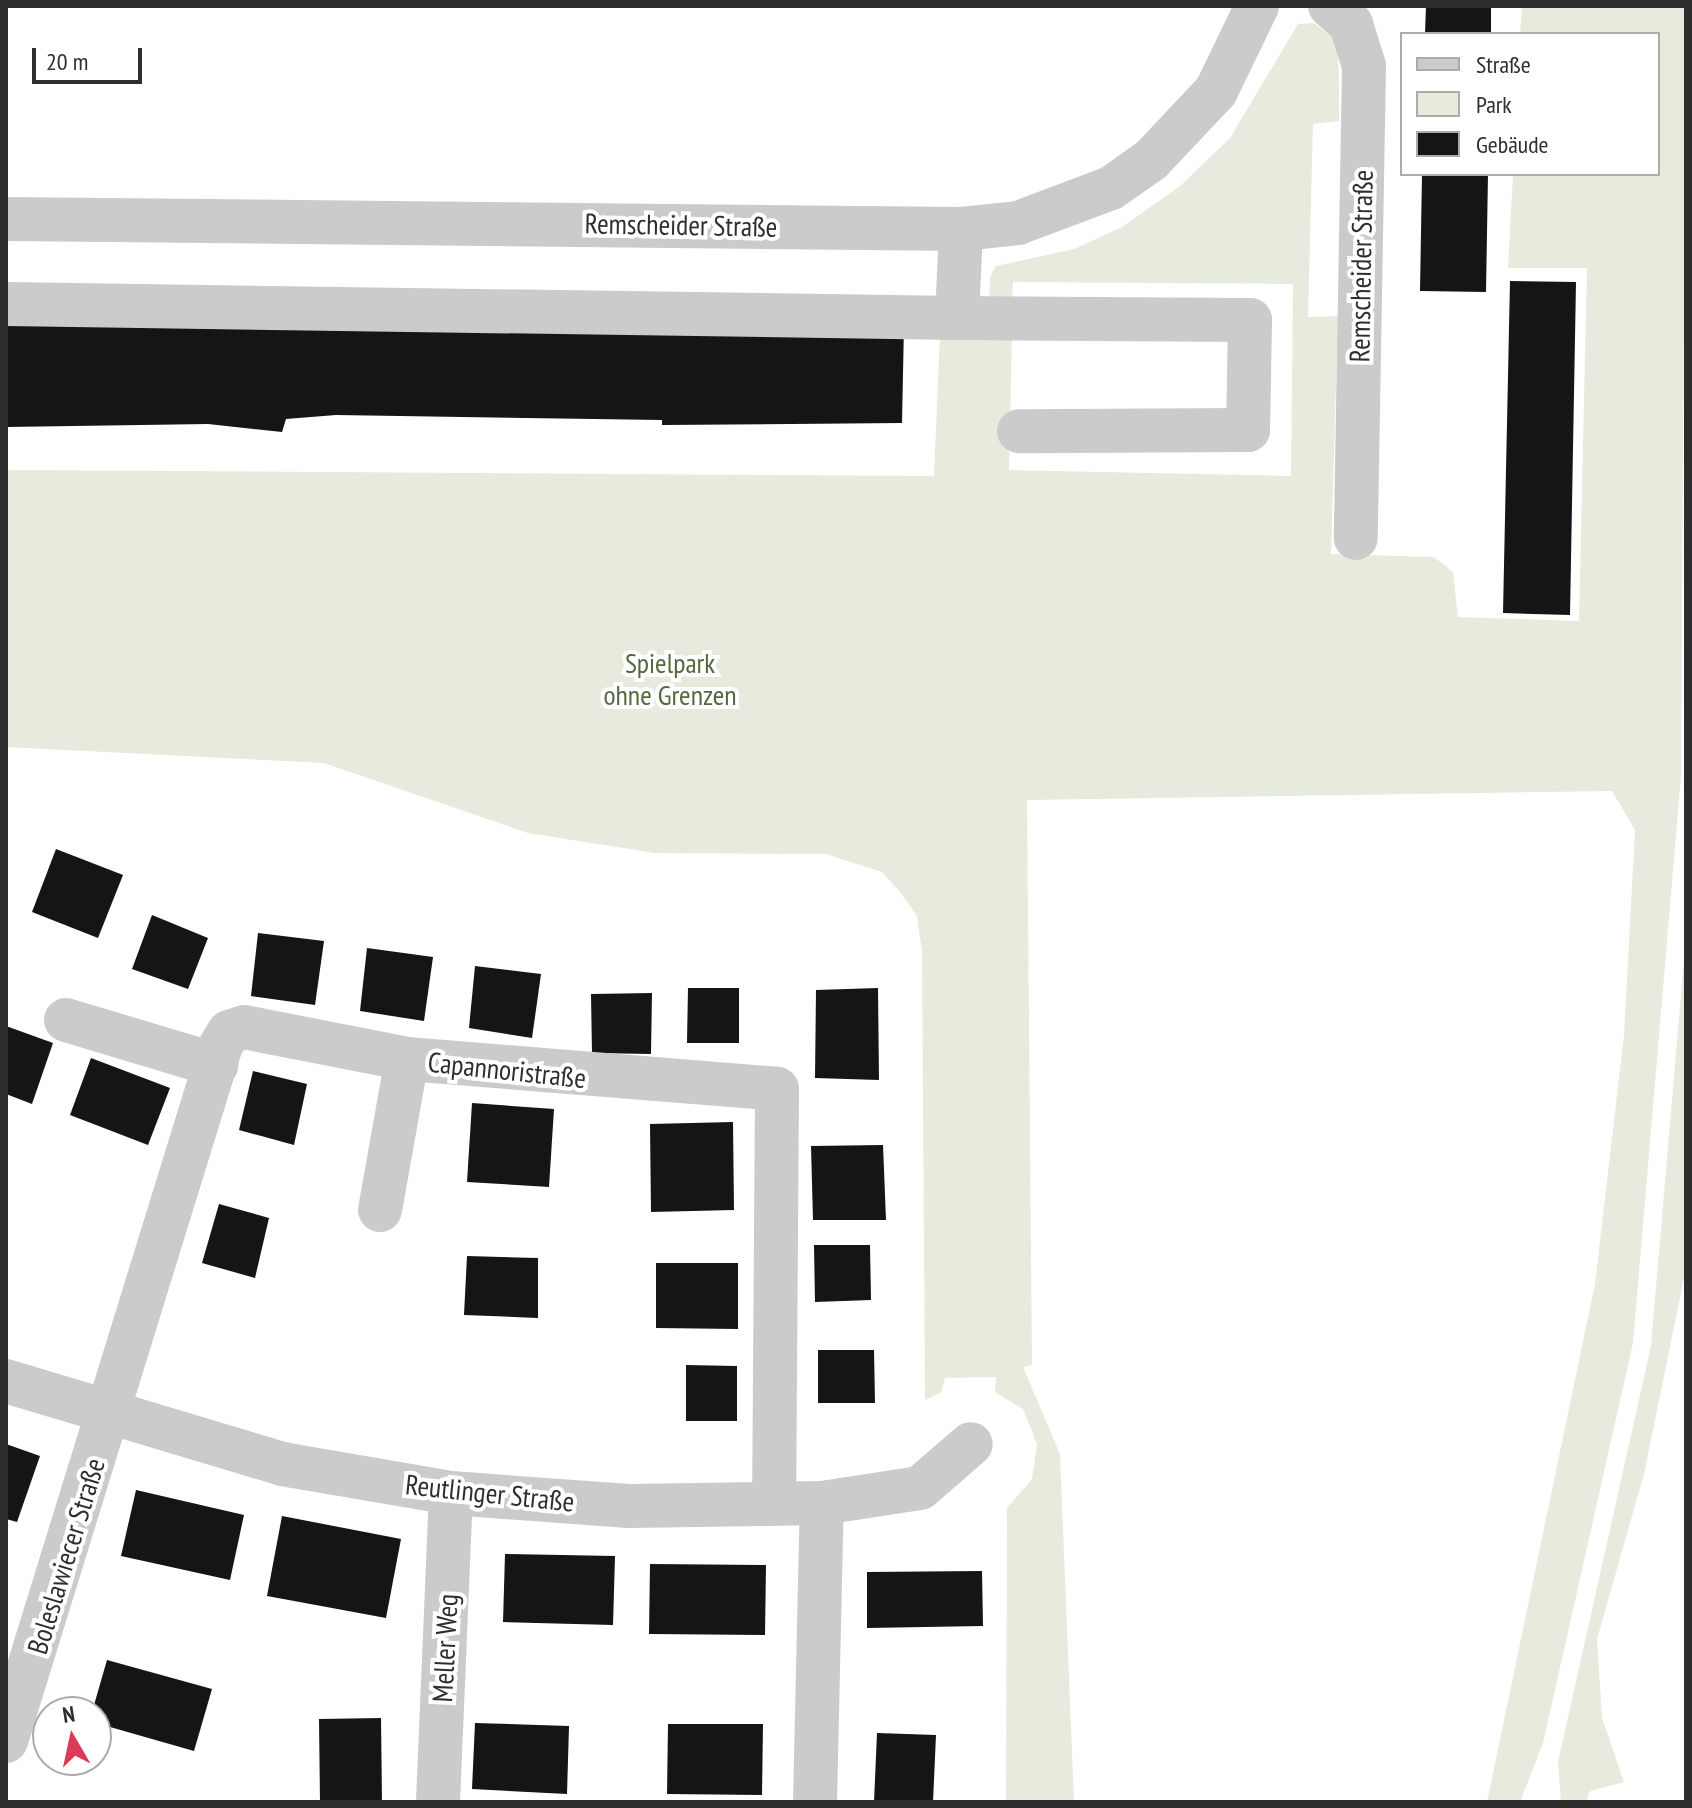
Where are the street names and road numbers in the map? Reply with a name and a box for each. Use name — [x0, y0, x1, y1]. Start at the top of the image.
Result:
street label: Remscheider Straße — [1343, 169, 1379, 363]
street label: Remscheider Straße — [584, 207, 778, 243]
street label: Capannoristraße — [426, 1045, 588, 1095]
street label: Boleslawiecer Straße — [20, 1454, 112, 1658]
street label: Reutlinger Straße — [404, 1467, 576, 1519]
street label: Meller Weg — [425, 1593, 465, 1703]

